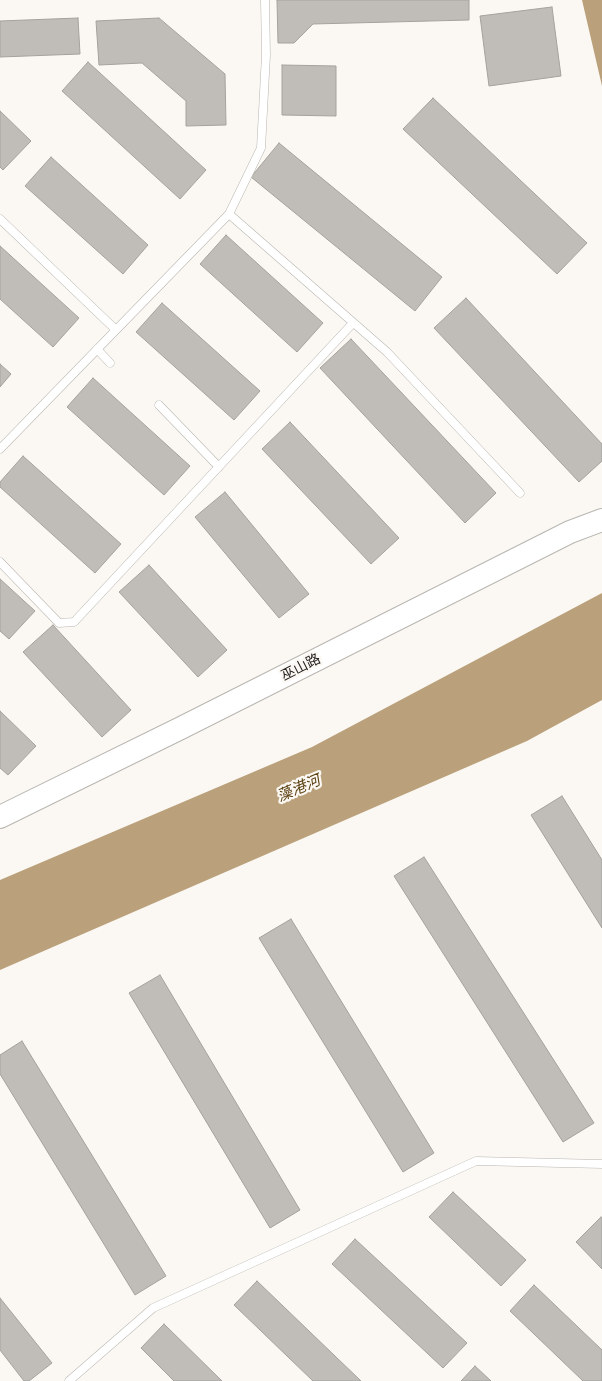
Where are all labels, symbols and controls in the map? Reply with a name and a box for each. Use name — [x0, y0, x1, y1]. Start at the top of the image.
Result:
street label: 巫山路 — [278, 651, 324, 685]
water label: 藻港河 — [275, 772, 323, 806]

